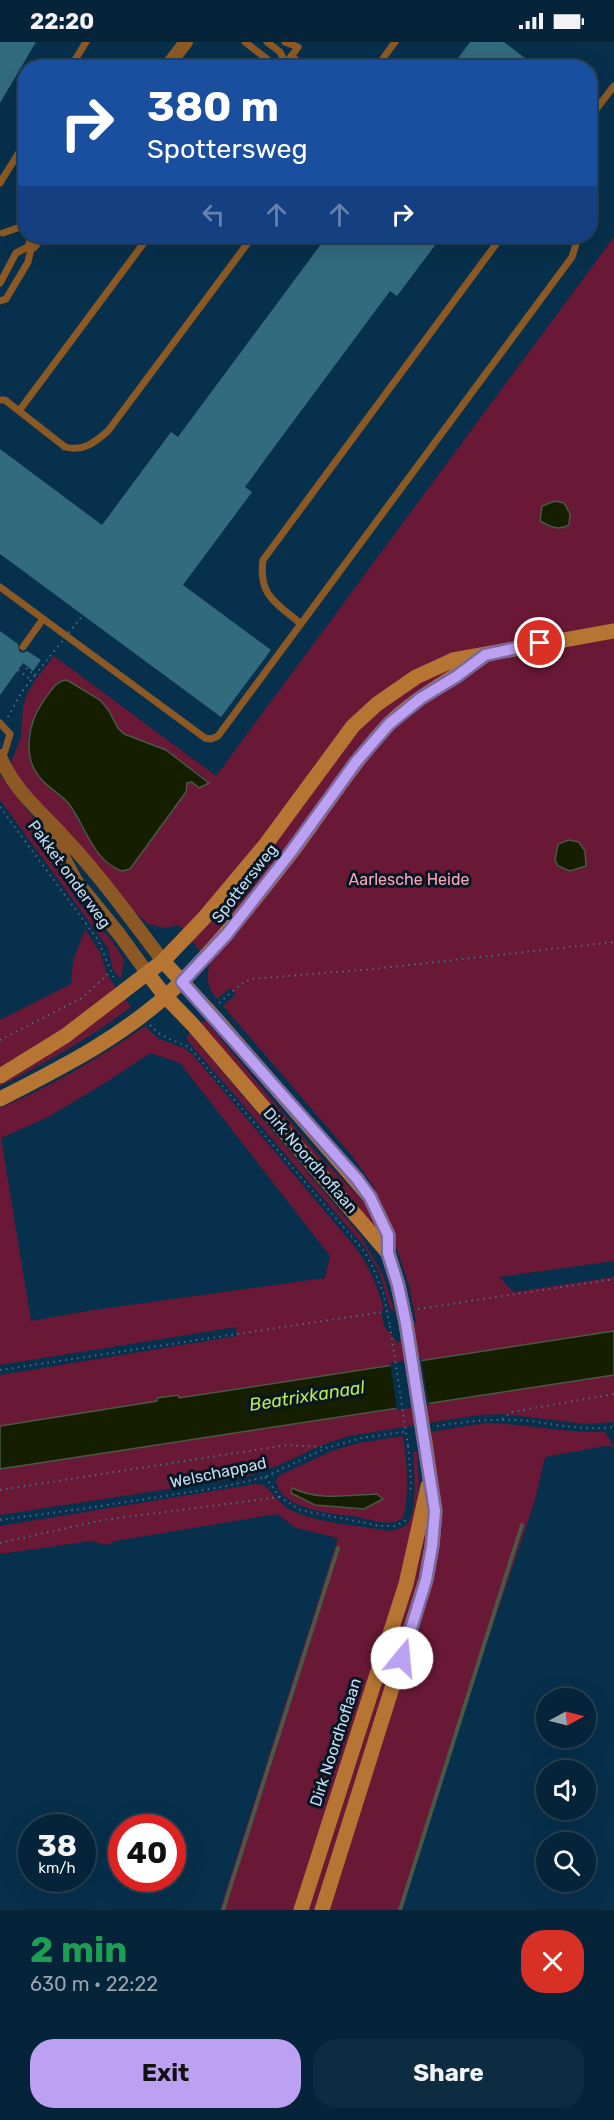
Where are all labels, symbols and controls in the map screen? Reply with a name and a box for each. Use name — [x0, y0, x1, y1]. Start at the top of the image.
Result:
text: 22:20 — [30, 8, 94, 35]
text: 380 m — [147, 82, 279, 132]
icon: right — [48, 84, 126, 162]
text: Spottersweg — [147, 133, 308, 165]
icon: left — [197, 198, 230, 231]
icon: ahead — [260, 198, 293, 231]
icon: ahead — [323, 198, 356, 231]
icon: right — [386, 198, 419, 231]
pin — [514, 617, 565, 668]
icon: arrive — [523, 626, 556, 659]
street label: Pakket onderweg — [24, 817, 115, 932]
street label: Spottersweg — [208, 840, 281, 927]
park label: Aarlesche Heide — [349, 870, 469, 889]
street label: Dirk Noordhoflaan — [260, 1104, 362, 1217]
water label: Beatrixkanaal — [248, 1376, 367, 1416]
street label: Welschappad — [168, 1453, 268, 1492]
position arrow — [370, 1626, 434, 1690]
street label: Dirk Noordhoflaan — [306, 1676, 365, 1809]
north arrow — [536, 1688, 596, 1748]
map controls — [536, 1688, 596, 1892]
button: sound — [536, 1760, 596, 1820]
speed limit sign: 40 — [108, 1814, 186, 1892]
text: 38 — [37, 1828, 77, 1864]
button: search — [536, 1832, 596, 1892]
text: km/h — [38, 1859, 76, 1877]
text: 2 min — [30, 1928, 128, 1971]
button: close — [521, 1930, 584, 1993]
text: 630 m · 22:22 — [30, 1972, 158, 1996]
button: Exit — [30, 2039, 301, 2108]
button: Share — [313, 2039, 584, 2108]

